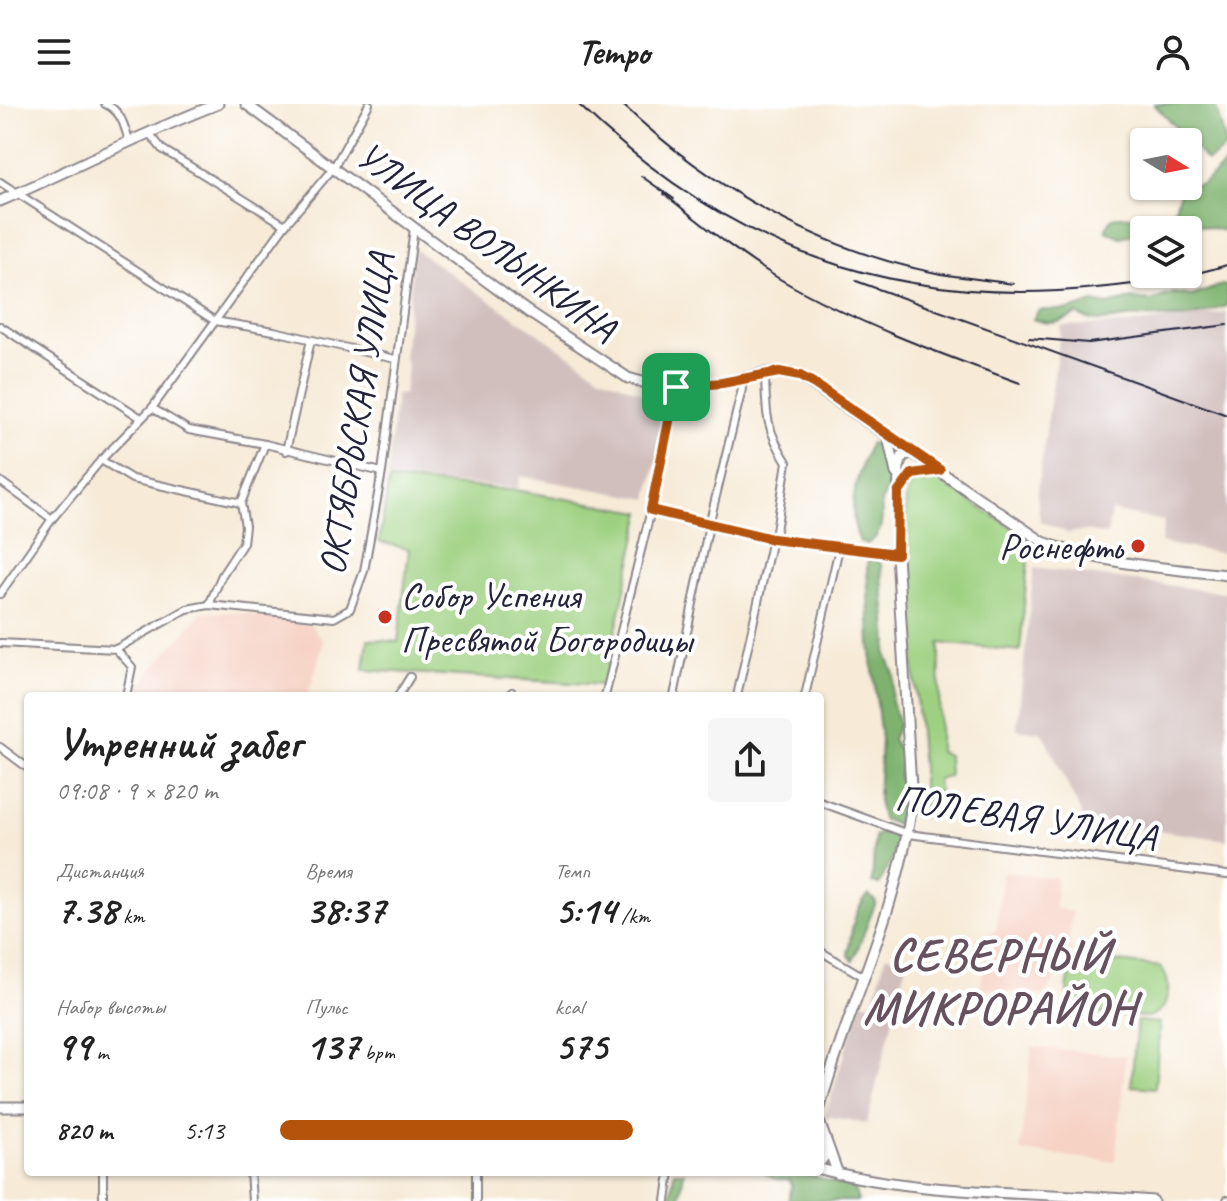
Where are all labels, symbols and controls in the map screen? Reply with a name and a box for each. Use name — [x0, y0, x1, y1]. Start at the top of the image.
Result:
text: Tempo — [577, 29, 650, 75]
icon: menu — [32, 30, 76, 74]
icon: person — [1151, 30, 1195, 74]
north arrow — [1130, 128, 1202, 200]
map controls — [1130, 128, 1202, 288]
street label: УЛИЦА ВОЛЫНКИНА — [348, 131, 627, 352]
button: layers — [1130, 216, 1202, 288]
street label: ОКТЯБРЬСКАЯ УЛИЦА — [308, 248, 405, 578]
pin — [642, 353, 710, 421]
icon: arrive — [654, 365, 698, 409]
place label: Роснефть — [999, 523, 1125, 570]
marker: Роснефть — [1129, 537, 1147, 555]
place label: Собор Успения Пресвятой Богородицы — [401, 572, 695, 663]
marker: Собор Успения Пресвятой Богородицы — [376, 608, 394, 626]
text: Утренний забег — [56, 716, 301, 771]
button: share — [708, 718, 792, 802]
text: 09:08 · 9 × 820 m — [56, 774, 217, 807]
street label: ПОЛЕВАЯ УЛИЦА — [892, 774, 1161, 862]
text: Дистанция — [56, 857, 144, 885]
text: Время — [305, 857, 352, 885]
text: Темп — [555, 857, 590, 885]
text: 7.38 — [56, 885, 118, 935]
text: 38:37 — [305, 885, 385, 935]
text: 5:14 — [555, 885, 616, 935]
text: km — [118, 902, 145, 930]
text: /km — [616, 902, 650, 930]
district label: СЕВЕРНЫЙ МИКРОРАЙОН — [863, 926, 1144, 1037]
text: Набор высоты — [56, 993, 165, 1021]
text: Пульс — [305, 993, 348, 1021]
text: kcal — [555, 993, 584, 1021]
text: 99 — [56, 1021, 91, 1071]
text: 137 — [305, 1021, 359, 1071]
text: 575 — [555, 1021, 607, 1071]
text: m — [91, 1038, 109, 1066]
text: bpm — [359, 1038, 395, 1066]
text: 820 m — [56, 1114, 112, 1147]
text: 5:13 — [184, 1114, 224, 1147]

